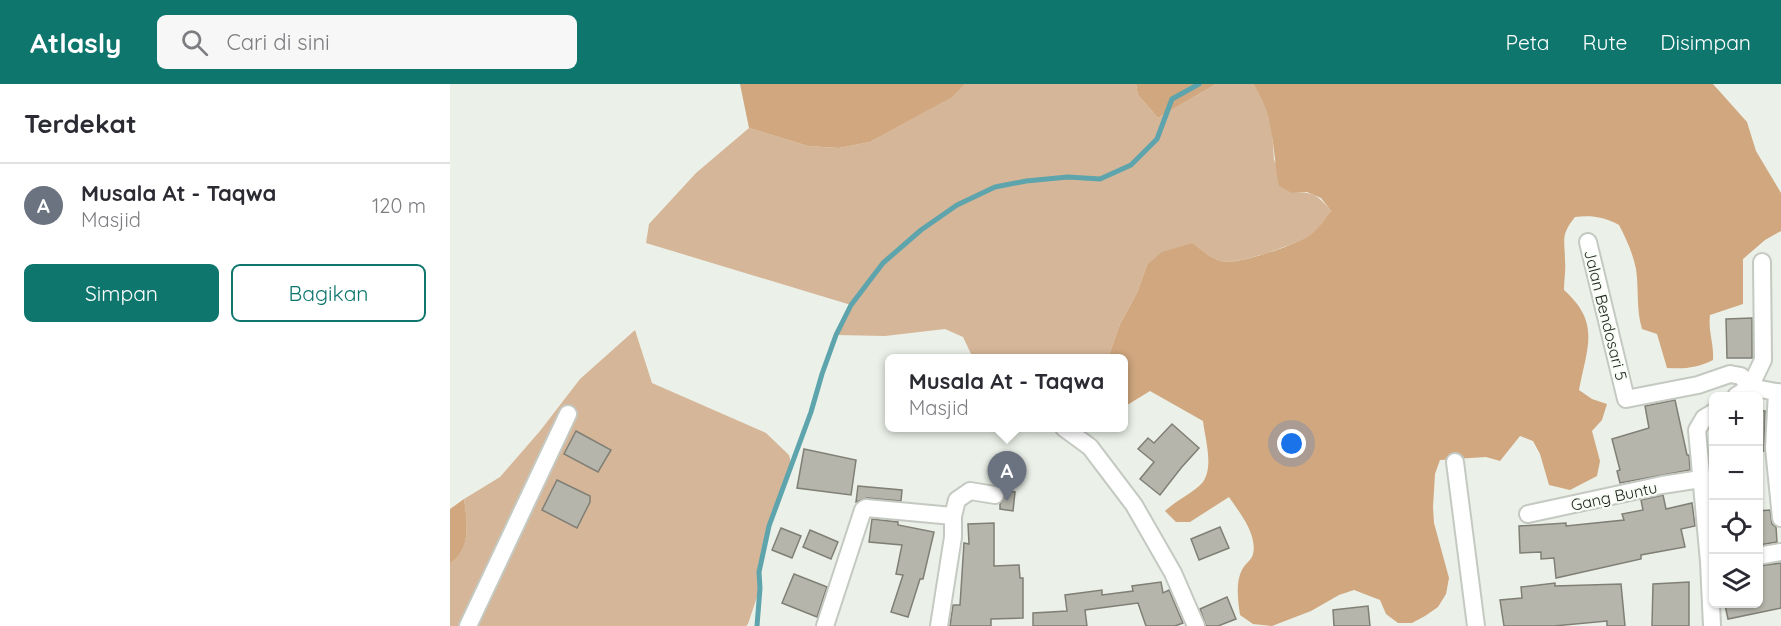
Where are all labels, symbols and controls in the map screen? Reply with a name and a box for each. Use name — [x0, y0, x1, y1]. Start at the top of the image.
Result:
search box — [157, 15, 577, 69]
text: Atlasly — [30, 25, 121, 60]
icon: search — [178, 26, 211, 59]
text: Cari di sini — [226, 28, 330, 56]
text: Peta — [1506, 29, 1550, 55]
text: Rute — [1583, 29, 1627, 55]
text: Disimpan — [1660, 29, 1751, 55]
text: Terdekat — [24, 107, 137, 140]
text: Musala At - Taqwa — [81, 179, 276, 207]
text: A — [37, 193, 50, 218]
text: 120 m — [372, 193, 426, 218]
text: Masjid — [81, 207, 141, 232]
street label: Jalan Bendosari 5 — [1580, 248, 1632, 382]
button: Simpan — [24, 264, 219, 322]
button: Bagikan — [231, 264, 426, 322]
popup — [885, 354, 1128, 432]
text: Musala At - Taqwa — [909, 367, 1104, 395]
map controls — [1709, 392, 1763, 608]
button: + — [1709, 392, 1763, 446]
text: Masjid — [909, 395, 969, 420]
your location — [1277, 429, 1306, 458]
button: − — [1709, 446, 1763, 500]
pin: A — [988, 452, 1026, 501]
street label: Gang Buntu — [1569, 477, 1659, 515]
button: locate — [1709, 500, 1763, 554]
button: layers — [1709, 554, 1763, 608]

